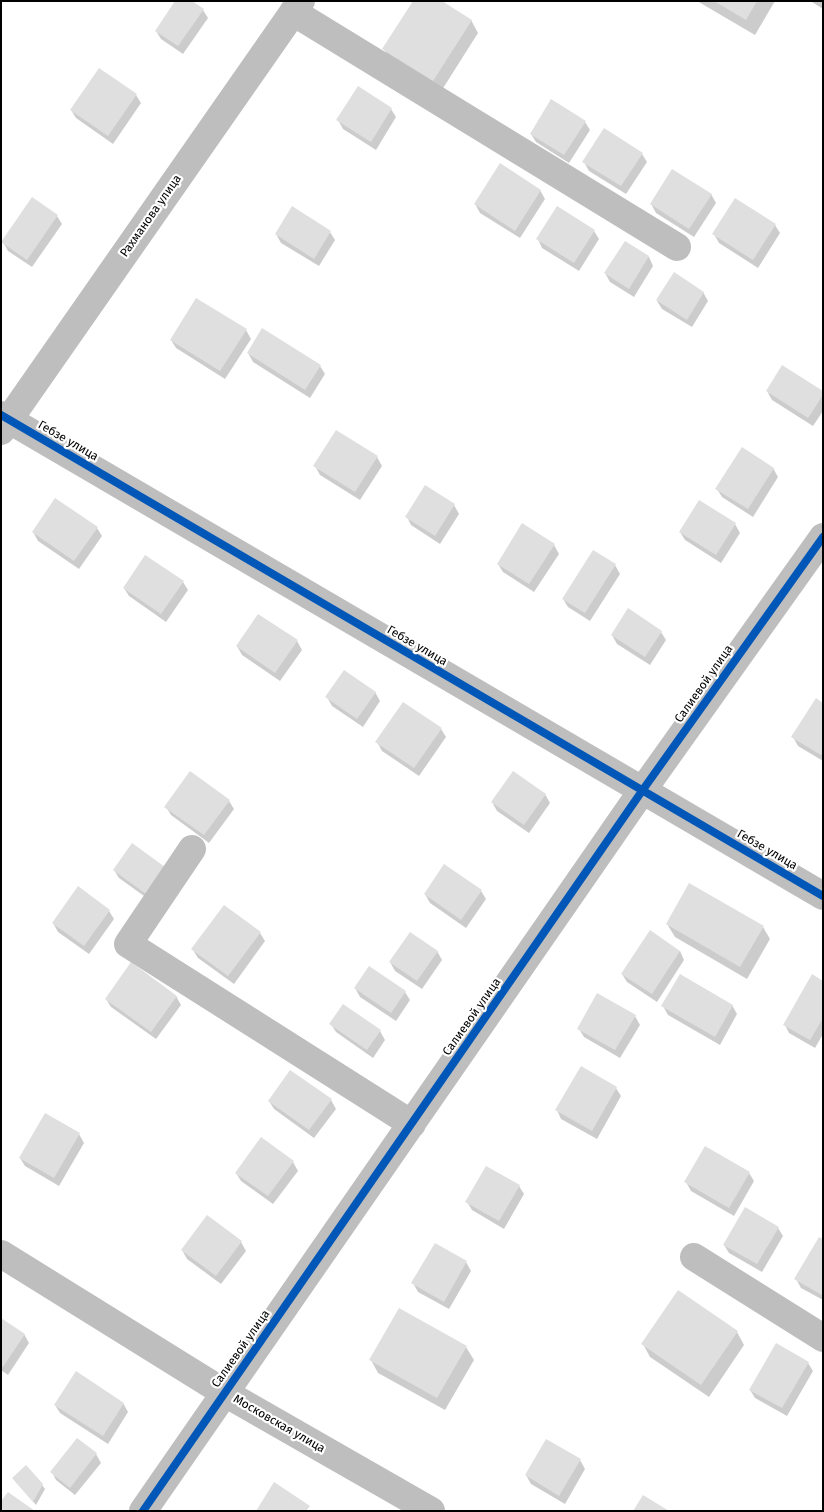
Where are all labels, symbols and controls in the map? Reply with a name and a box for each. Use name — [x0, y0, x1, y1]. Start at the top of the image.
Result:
street label: Рахманова улица — [117, 172, 185, 260]
street label: Гебзе улица — [35, 418, 101, 464]
street label: Гебзе улица — [384, 623, 450, 669]
street label: Салиевой улица — [672, 642, 736, 726]
street label: Гебзе улица — [734, 827, 800, 873]
street label: Салиевой улица — [440, 975, 504, 1059]
street label: Салиевой улица — [209, 1307, 273, 1391]
street label: Московская улица — [231, 1392, 327, 1456]

